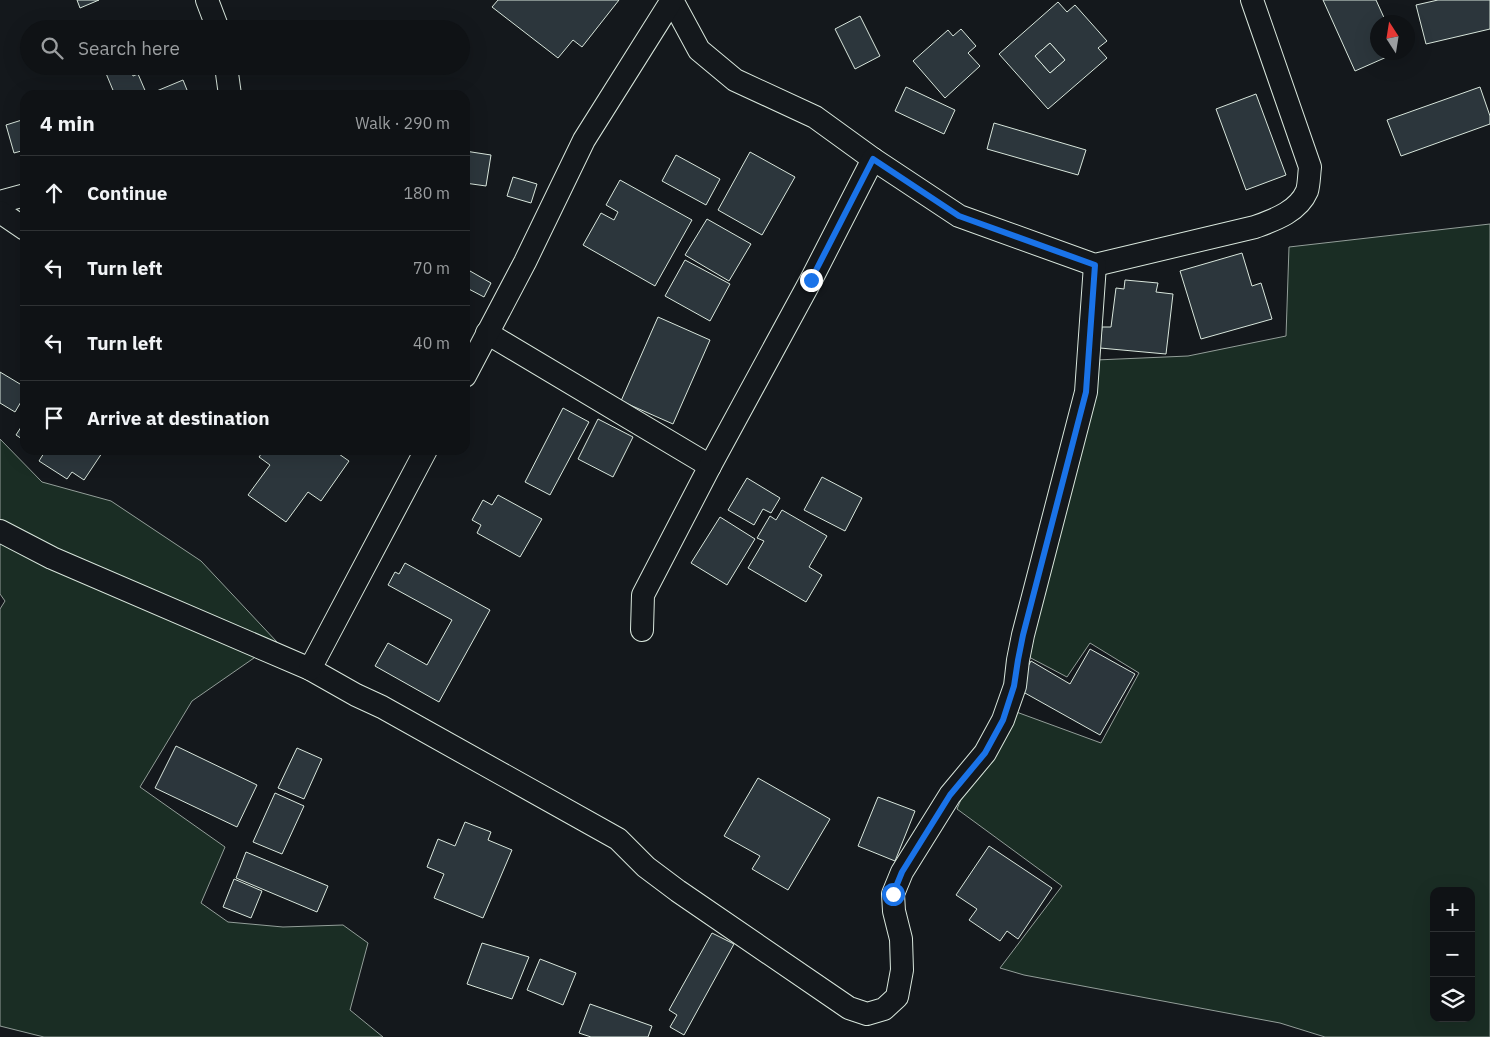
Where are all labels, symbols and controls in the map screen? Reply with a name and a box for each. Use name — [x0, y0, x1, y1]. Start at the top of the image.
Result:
north arrow — [1370, 15, 1415, 60]
search box — [20, 20, 470, 75]
icon: search — [38, 34, 66, 62]
text: Search here — [78, 36, 180, 60]
text: 4 min — [40, 109, 95, 137]
text: Walk · 290 m — [355, 113, 450, 133]
icon: ahead — [40, 179, 68, 207]
text: Continue — [87, 181, 167, 205]
text: 180 m — [403, 183, 450, 203]
icon: left — [40, 254, 68, 282]
text: Turn left — [87, 256, 163, 280]
text: 70 m — [413, 258, 450, 278]
route end — [800, 269, 823, 292]
icon: left — [40, 329, 68, 357]
text: Turn left — [87, 331, 163, 355]
text: 40 m — [413, 333, 450, 353]
icon: arrive — [40, 404, 68, 432]
text: Arrive at destination — [87, 406, 270, 430]
route start — [882, 883, 905, 906]
map controls — [1430, 887, 1475, 1022]
button: + — [1430, 887, 1475, 932]
button: − — [1430, 932, 1475, 977]
button: layers — [1430, 977, 1475, 1022]

